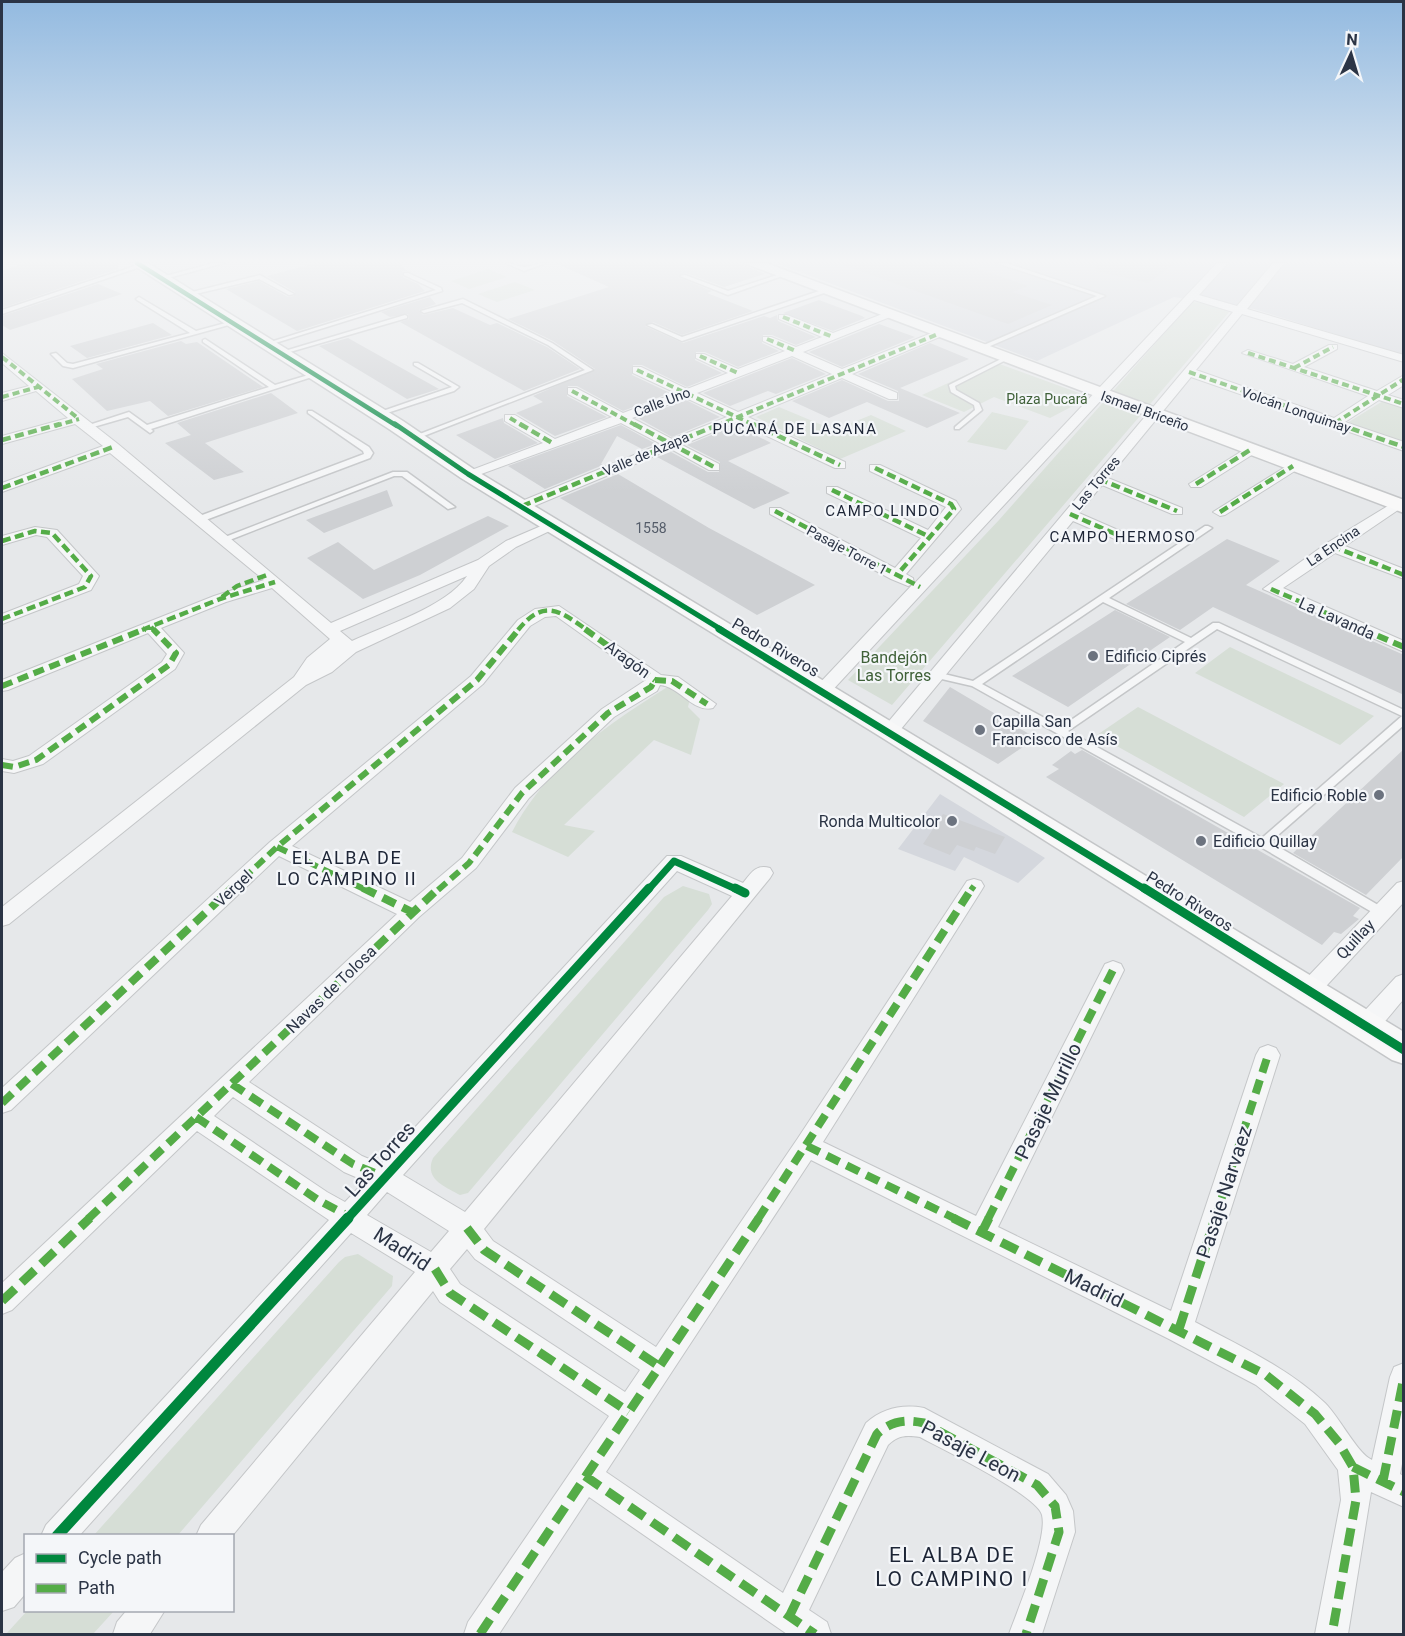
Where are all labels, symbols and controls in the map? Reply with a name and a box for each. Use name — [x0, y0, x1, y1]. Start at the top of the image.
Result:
north arrow — [1321, 24, 1381, 84]
text: N — [1346, 30, 1358, 49]
street label: Calle Uno — [631, 384, 693, 420]
street label: Volcán Lonquimay — [1239, 384, 1353, 436]
street label: Ismael Briceño — [1099, 388, 1191, 434]
park label: Plaza Pucará — [1006, 391, 1088, 407]
district label: PUCARÁ DE LASANA — [713, 420, 877, 438]
street label: Valle de Azapa — [601, 429, 691, 479]
street label: Las Torres — [1069, 453, 1123, 513]
district label: CAMPO LINDO — [825, 502, 941, 520]
house number: 1558 — [635, 520, 667, 536]
street label: Pasaje Torre 1 — [804, 522, 890, 578]
street label: La Encina — [1303, 522, 1363, 570]
district label: CAMPO HERMOSO — [1050, 528, 1196, 546]
street label: La Lavanda — [1296, 593, 1378, 644]
street label: Pedro Riveros — [729, 614, 823, 681]
street label: Aragón — [601, 637, 654, 682]
place label: Edificio Ciprés — [1105, 647, 1206, 666]
park label: Bandejón Las Torres — [857, 648, 931, 685]
marker: Edificio Ciprés — [1086, 649, 1100, 663]
place label: Capilla San Francisco de Asís — [992, 712, 1118, 749]
marker: Capilla San Francisco de Asís — [973, 723, 987, 737]
place label: Edificio Roble — [1271, 786, 1367, 805]
marker: Edificio Roble — [1372, 788, 1386, 802]
place label: Ronda Multicolor — [819, 812, 941, 831]
marker: Ronda Multicolor — [945, 814, 959, 828]
place label: Edificio Quillay — [1213, 832, 1317, 851]
marker: Edificio Quillay — [1194, 834, 1208, 848]
district label: EL ALBA DE LO CAMPINO II — [277, 847, 417, 889]
street label: Vergel — [210, 866, 256, 911]
street label: Pedro Riveros — [1143, 867, 1236, 936]
street label: Quillay — [1332, 915, 1379, 963]
street label: Navas de Tolosa — [282, 942, 380, 1037]
street label: Pasaje Murillo — [1010, 1039, 1086, 1163]
street label: Las Torres — [340, 1116, 420, 1202]
street label: Pasaje Narvaez — [1191, 1123, 1257, 1261]
street label: Madrid — [369, 1222, 435, 1276]
street label: Madrid — [1061, 1264, 1127, 1312]
street label: Pasaje Leon — [917, 1415, 1025, 1487]
legend — [24, 1534, 234, 1612]
district label: EL ALBA DE LO CAMPINO I — [875, 1543, 1029, 1591]
text: Cycle path — [78, 1547, 162, 1568]
text: Path — [78, 1577, 115, 1598]

